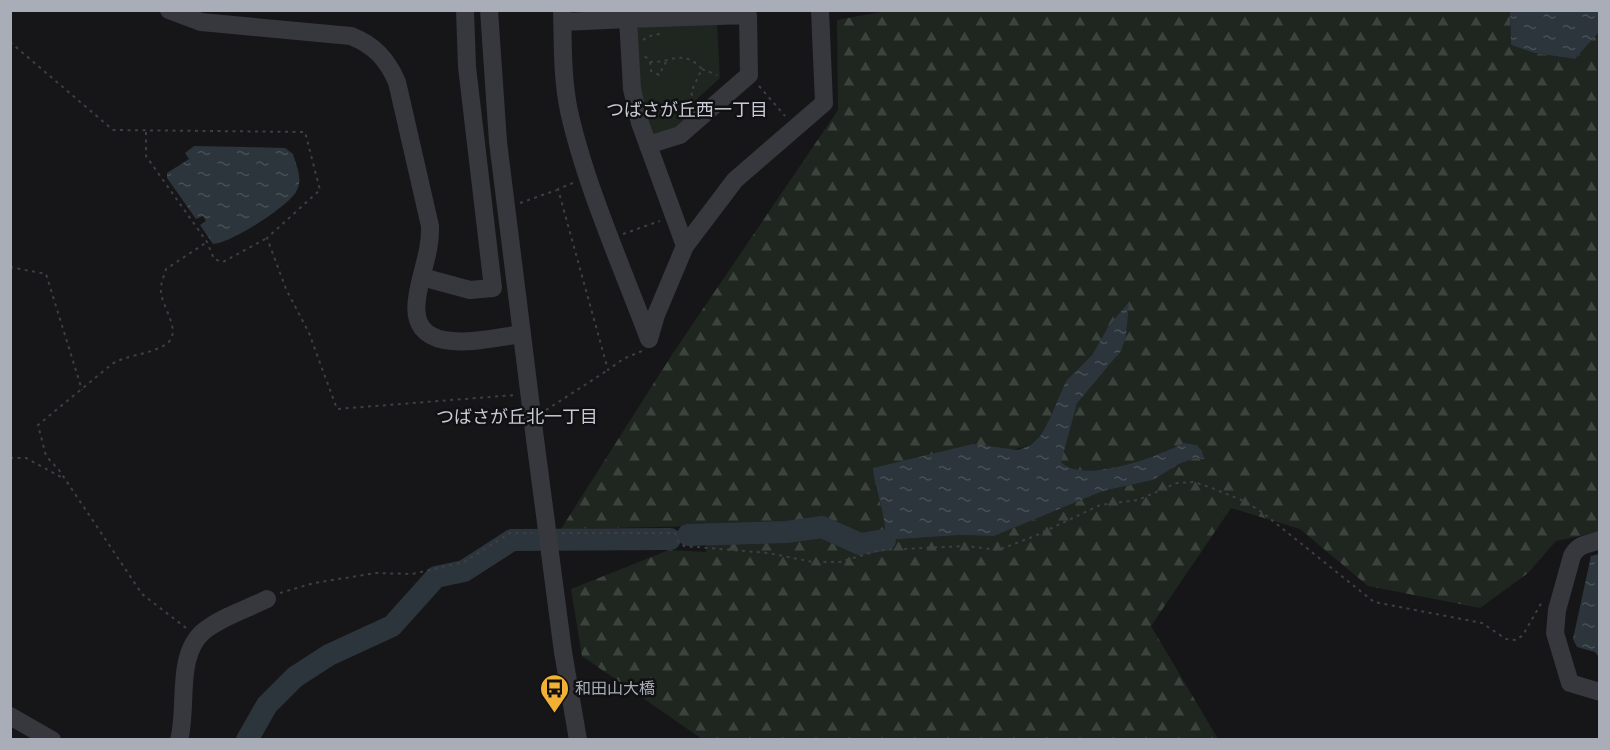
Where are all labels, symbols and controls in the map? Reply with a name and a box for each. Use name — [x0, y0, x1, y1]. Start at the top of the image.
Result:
district label: つばさが丘西一丁目 — [606, 99, 768, 121]
district label: つばさが丘北一丁目 — [436, 406, 598, 428]
bus stop icon: 和田山大橋 — [538, 672, 570, 714]
place label: 和田山大橋 — [575, 679, 655, 699]

